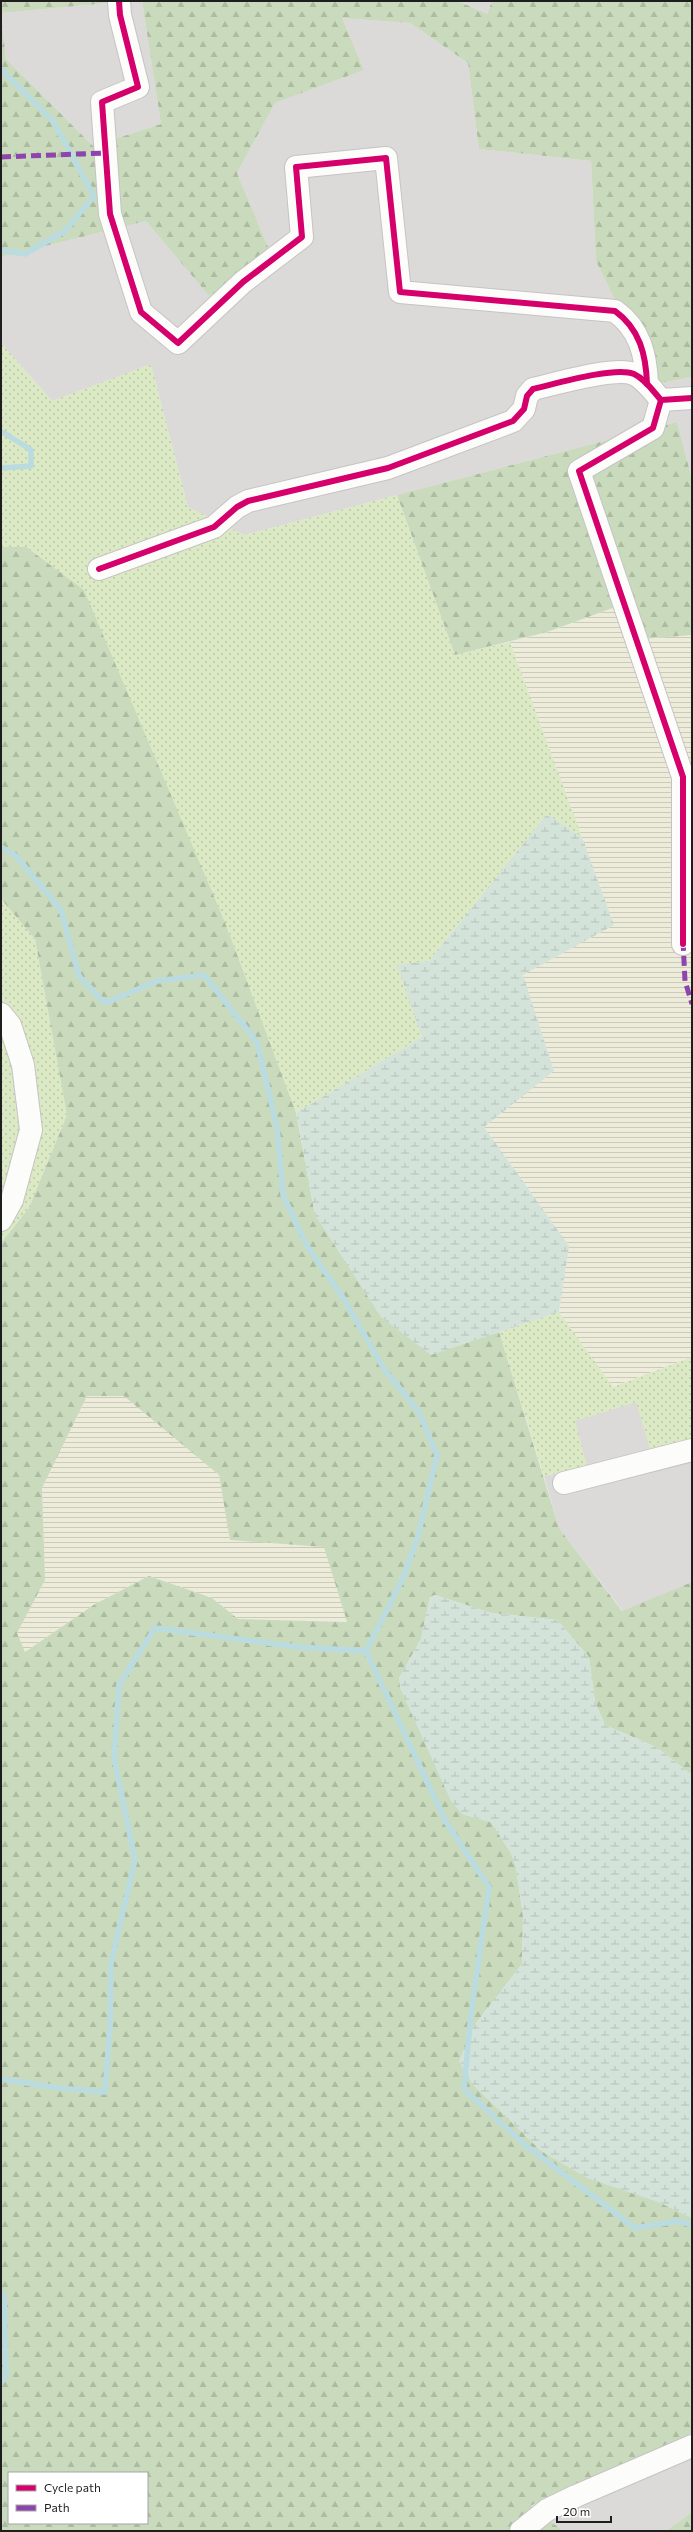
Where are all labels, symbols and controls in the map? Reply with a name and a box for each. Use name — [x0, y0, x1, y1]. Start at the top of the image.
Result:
legend — [8, 2472, 148, 2524]
text: Cycle path — [44, 2480, 101, 2494]
scale bar — [557, 2498, 611, 2524]
text: Path — [44, 2500, 70, 2514]
text: 20 m — [563, 2504, 590, 2518]

